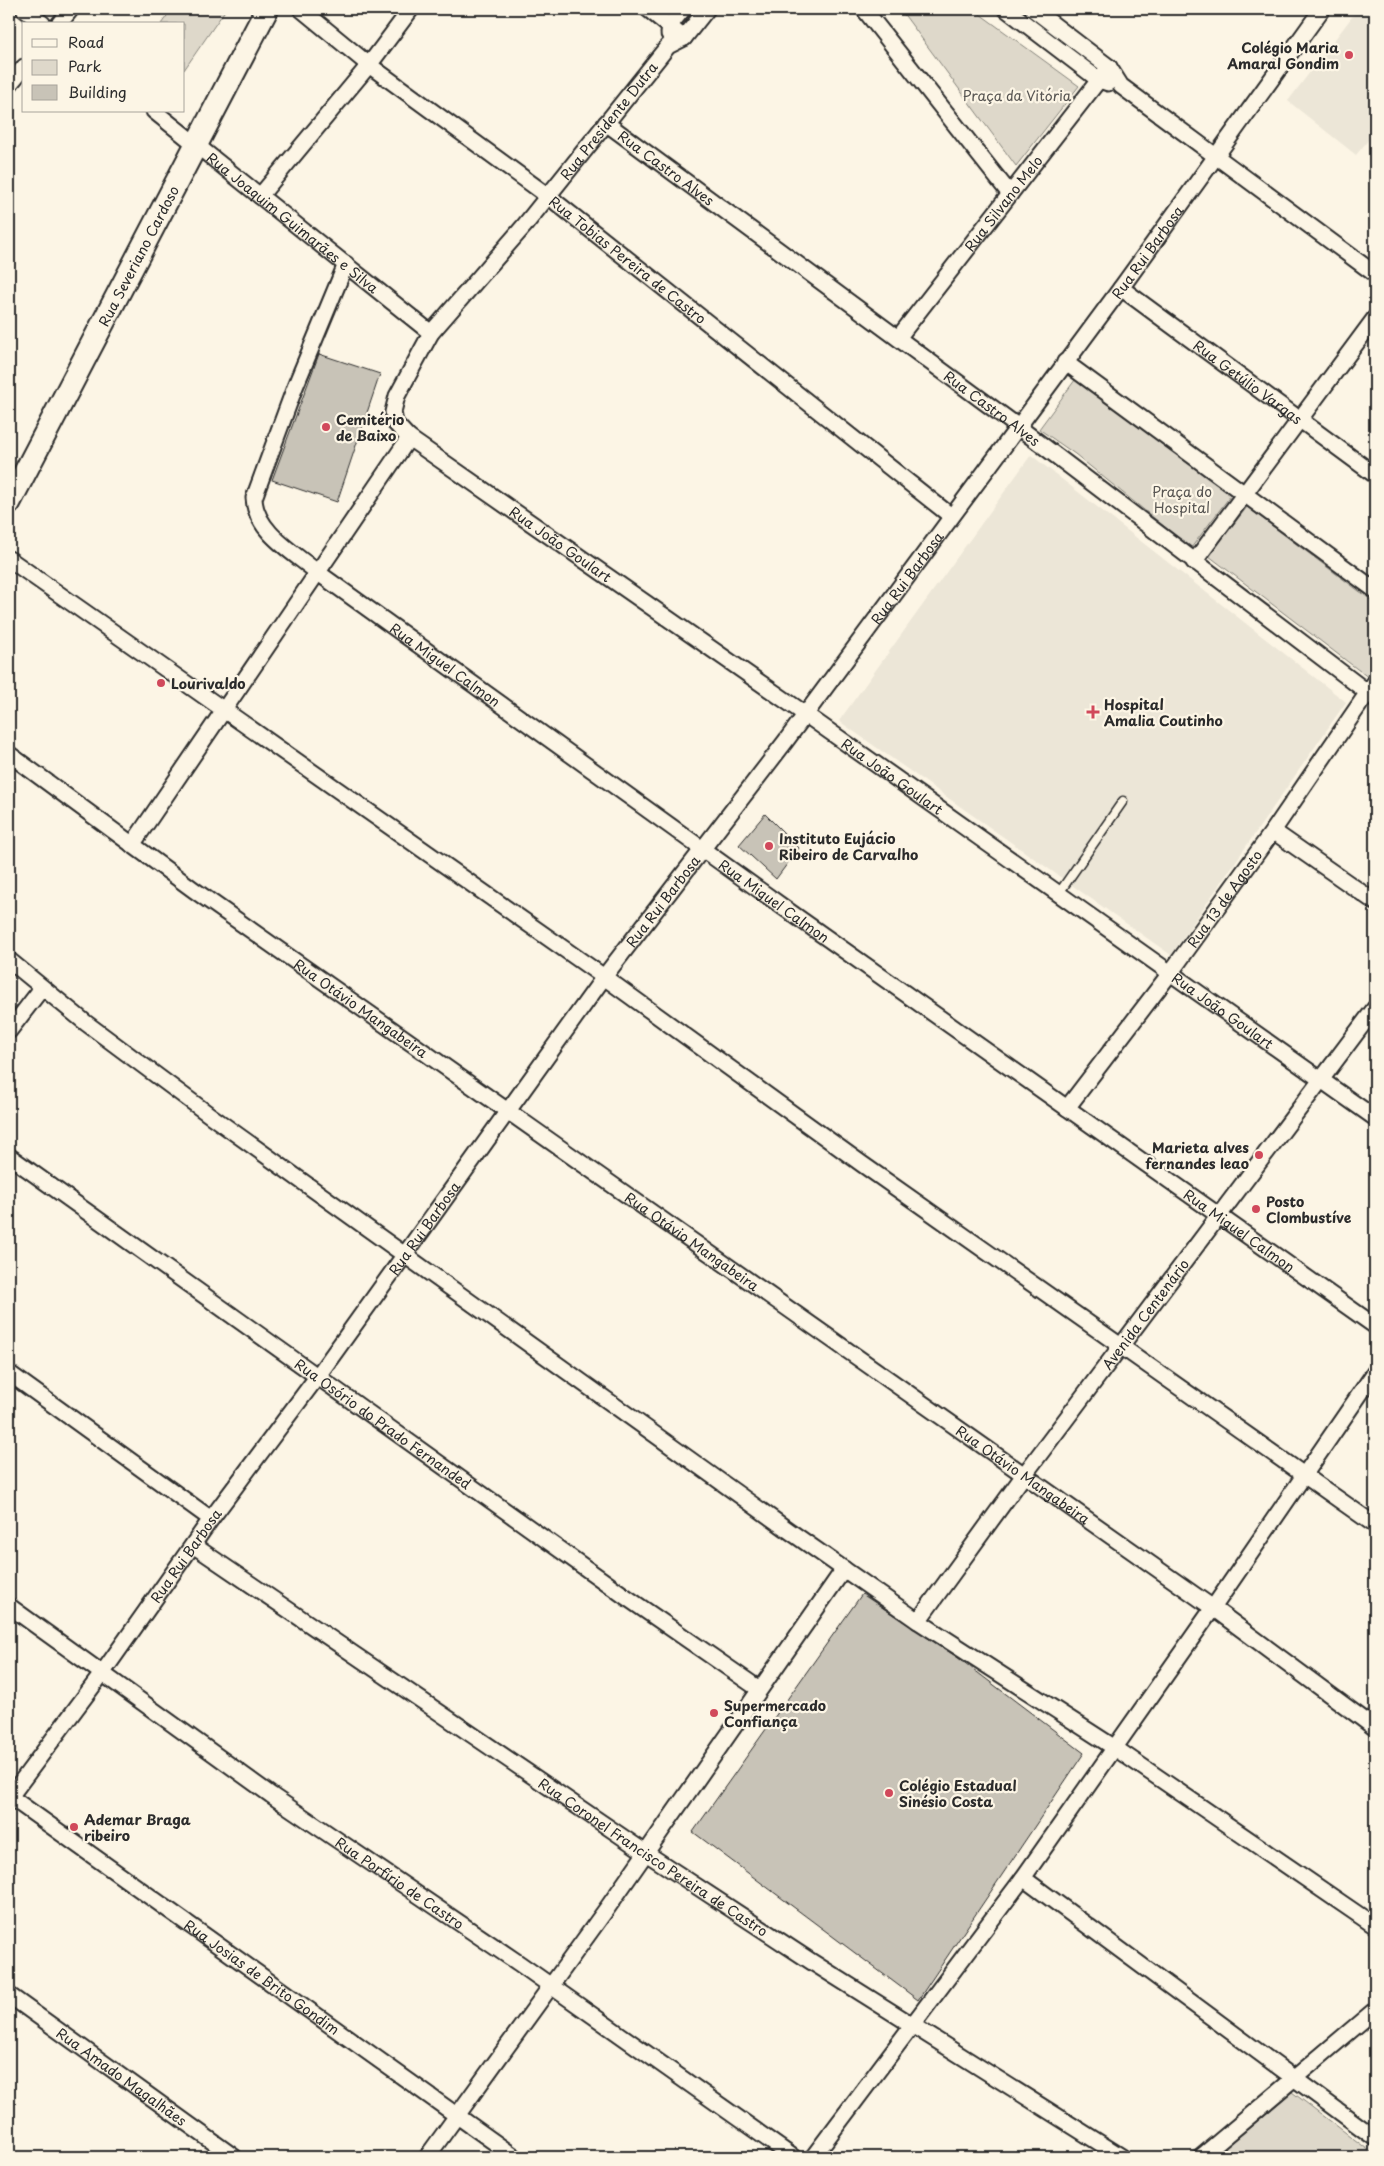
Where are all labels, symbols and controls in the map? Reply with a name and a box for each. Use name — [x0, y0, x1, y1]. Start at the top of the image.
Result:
legend — [22, 22, 185, 112]
text: Road — [68, 30, 104, 53]
place label: Colégio Maria Amaral Gondim — [1226, 37, 1339, 74]
marker: Colégio Maria Amaral Gondim — [1343, 49, 1355, 61]
text: Park — [68, 54, 102, 77]
street label: Rua Presidente Dutra — [555, 57, 662, 184]
text: Building — [68, 80, 127, 103]
park label: Praça da Vitória — [963, 85, 1072, 106]
street label: Rua Castro Alves — [614, 125, 719, 210]
street label: Rua Joaquim Guimarães e Silva — [202, 147, 384, 298]
street label: Rua Silvano Melo — [959, 151, 1047, 255]
street label: Rua Severiano Cardoso — [93, 181, 184, 330]
street label: Rua Tobias Pereira de Castro — [545, 190, 711, 329]
street label: Rua Rui Barbosa — [1106, 200, 1188, 303]
street label: Rua Getúlio Vargas — [1189, 335, 1307, 429]
street label: Rua Castro Alves — [940, 365, 1045, 451]
place label: Cemitério de Baixo — [336, 409, 404, 446]
marker: Cemitério de Baixo — [320, 421, 332, 433]
park label: Praça do Hospital — [1152, 481, 1212, 518]
street label: Rua João Goulart — [505, 501, 616, 587]
street label: Rua Rui Barbosa — [865, 527, 948, 629]
street label: Rua Miguel Calmon — [386, 617, 505, 711]
place label: Lourivaldo — [171, 673, 246, 694]
marker: Lourivaldo — [155, 677, 167, 689]
place label: Hospital Amalia Coutinho — [1104, 694, 1223, 731]
marker: Hospital Amalia Coutinho — [1086, 705, 1100, 719]
street label: Rua João Goulart — [837, 733, 948, 820]
place label: Instituto Eujácio Ribeiro de Carvalho — [779, 828, 918, 865]
marker: Instituto Eujácio Ribeiro de Carvalho — [763, 840, 775, 852]
street label: Rua 13 de Agosto — [1182, 845, 1267, 952]
street label: Rua Rui Barbosa — [620, 850, 705, 951]
street label: Rua Miguel Calmon — [715, 854, 834, 947]
street label: Rua Otávio Mangabeira — [290, 953, 432, 1062]
street label: Rua João Goulart — [1168, 967, 1278, 1054]
place label: Marieta alves fernandes leao — [1145, 1137, 1249, 1174]
marker: Marieta alves fernandes leao — [1253, 1149, 1265, 1161]
street label: Rua Rui Barbosa — [383, 1177, 465, 1279]
street label: Rua Miguel Calmon — [1180, 1183, 1299, 1277]
street label: Rua Otávio Mangabeira — [621, 1186, 764, 1296]
place label: Posto Clombustíve — [1266, 1191, 1352, 1228]
marker: Posto Clombustíve — [1250, 1203, 1262, 1215]
street label: Avenida Centenário — [1097, 1254, 1194, 1374]
street label: Rua Osório do Prado Fernanded — [291, 1353, 476, 1494]
street label: Rua Otávio Mangabeira — [952, 1420, 1095, 1529]
street label: Rua Rui Barbosa — [145, 1504, 226, 1607]
place label: Supermercado Confiança — [724, 1695, 826, 1732]
marker: Supermercado Confiança — [708, 1707, 720, 1719]
street label: Rua Coronel Francisco Pereira de Castro — [534, 1772, 773, 1941]
place label: Colégio Estadual Sinésio Costa — [899, 1775, 1016, 1812]
marker: Colégio Estadual Sinésio Costa — [883, 1787, 895, 1799]
place label: Ademar Braga ribeiro — [84, 1809, 191, 1846]
marker: Ademar Braga ribeiro — [68, 1821, 80, 1833]
street label: Rua Porfírio de Castro — [332, 1831, 469, 1934]
street label: Rua Josias de Brito Gondim — [180, 1914, 344, 2039]
street label: Rua Amado Magalhães — [52, 2022, 191, 2130]

